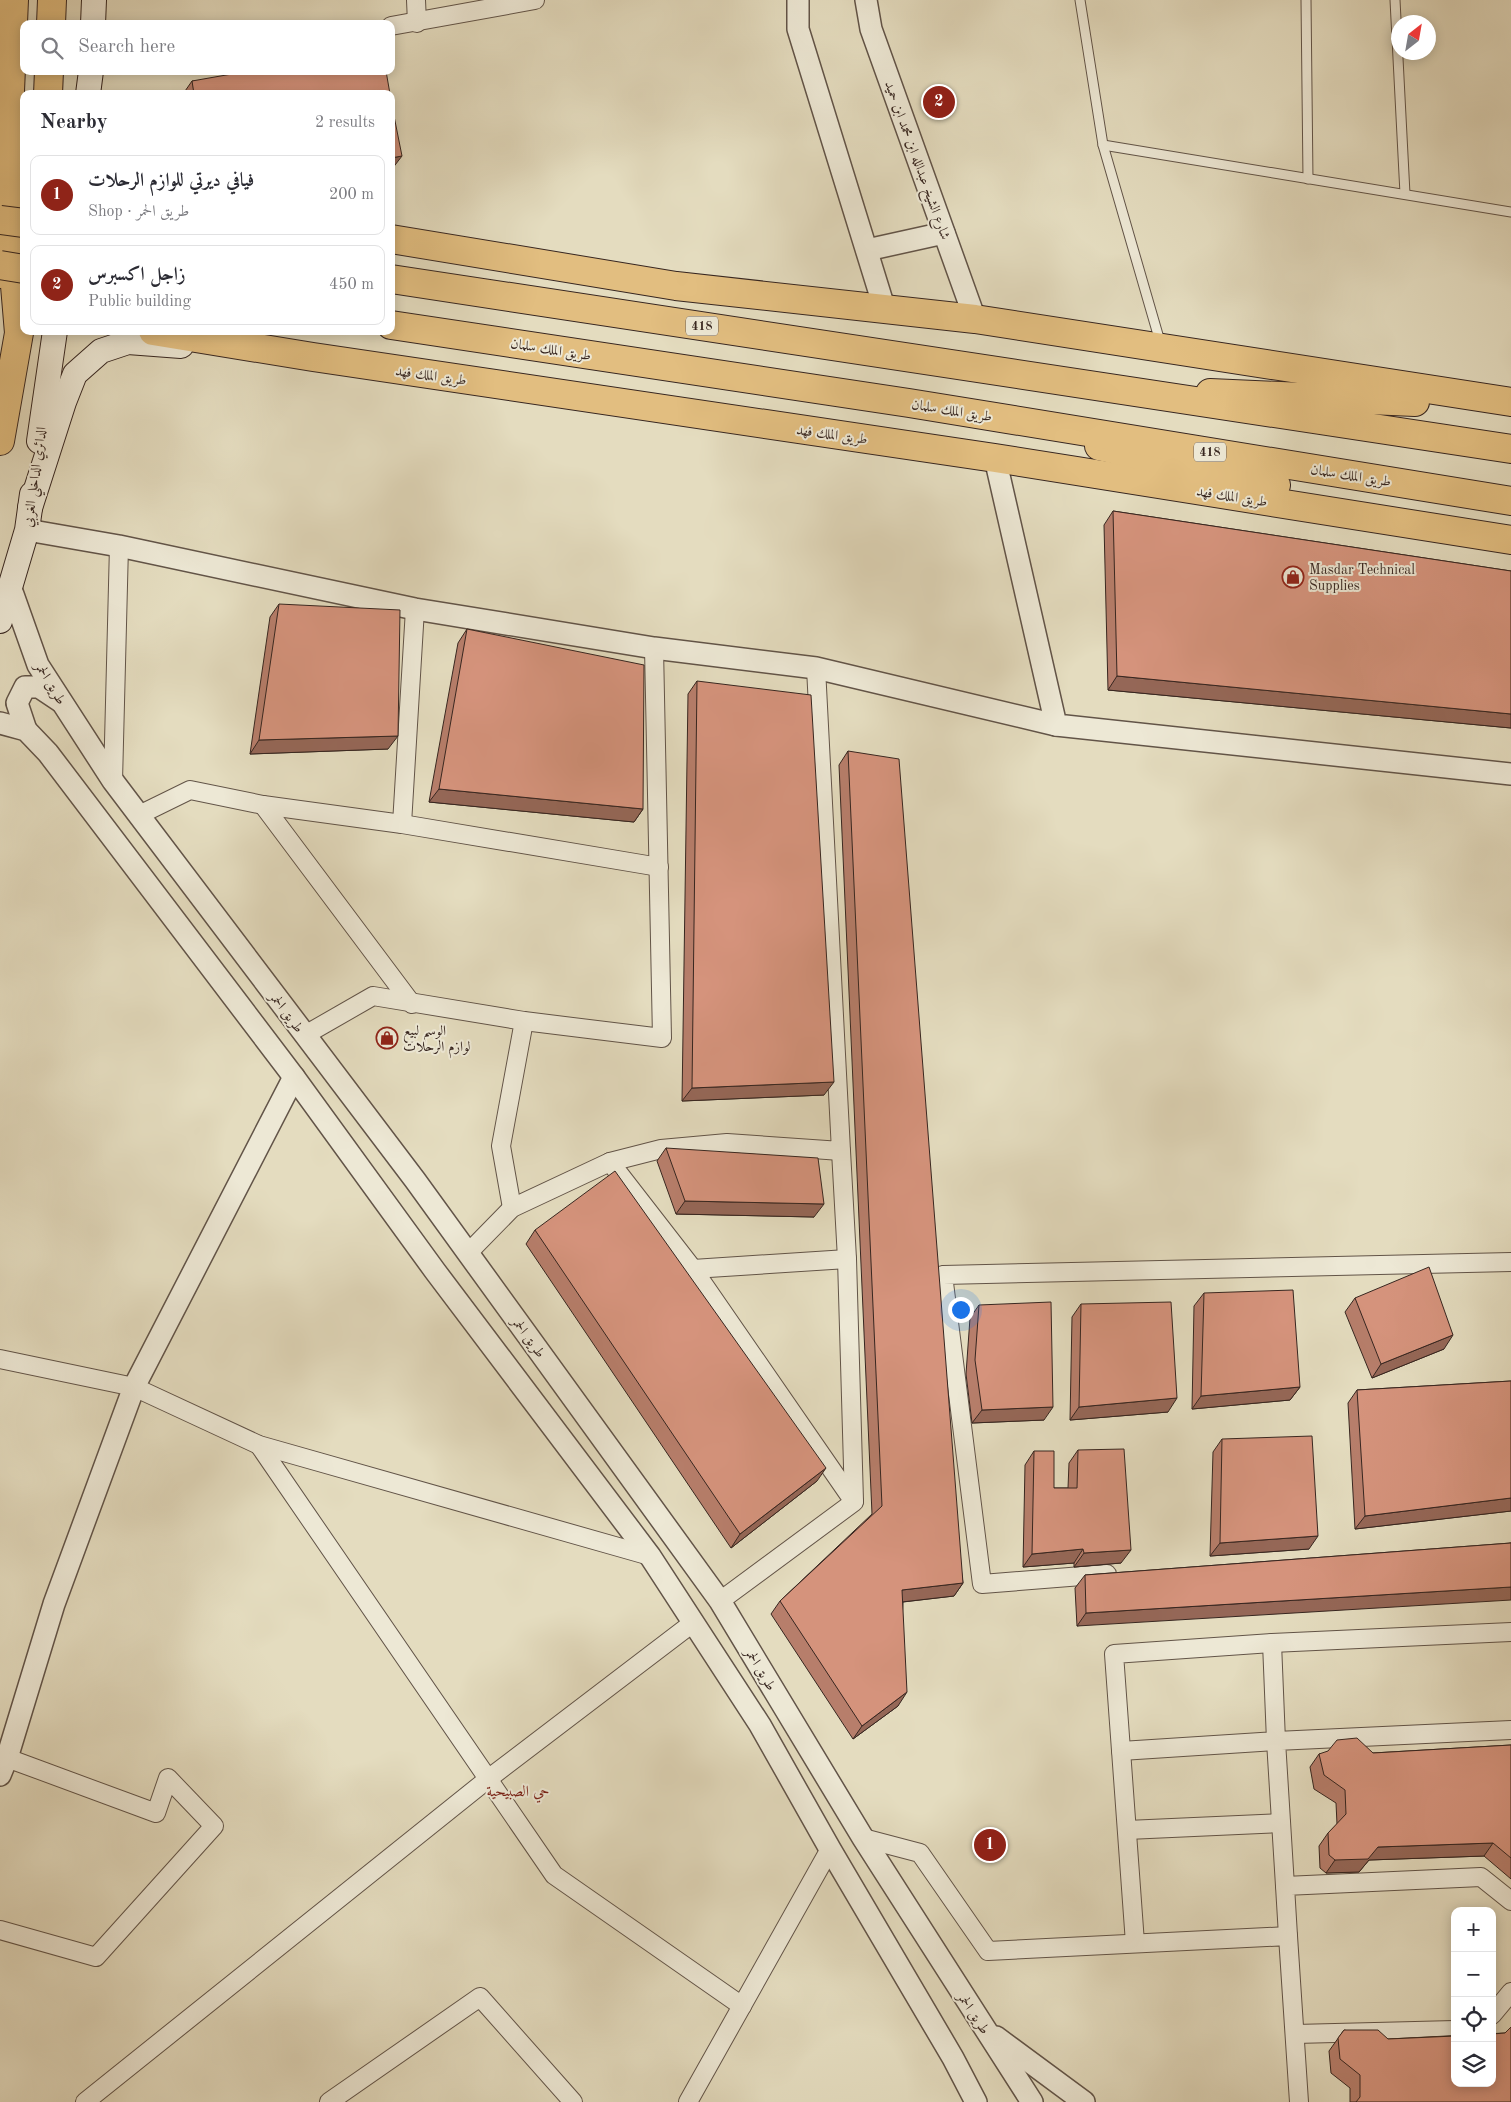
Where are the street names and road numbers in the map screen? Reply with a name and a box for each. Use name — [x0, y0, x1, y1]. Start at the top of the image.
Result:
street label: شارع الشيخ عبدالله ابن محمد ابن حميد — [877, 79, 952, 243]
road number: 418 — [686, 316, 718, 336]
street label: طريق الملك سلمان — [509, 337, 592, 364]
street label: طريق الملك فهد — [394, 364, 467, 389]
street label: طريق الملك سلمان — [910, 398, 993, 425]
street label: طريق الملك فهد — [795, 423, 868, 448]
street label: الدائري الداخلي الغربي — [21, 426, 54, 529]
road number: 418 — [1194, 442, 1226, 462]
street label: طريق الملك سلمان — [1309, 463, 1392, 490]
street label: طريق الملك فهد — [1195, 484, 1268, 511]
street label: طريق الحمر — [30, 658, 68, 708]
street label: طريق الحمر — [265, 988, 306, 1036]
street label: طريق الحمر — [507, 1313, 548, 1361]
street label: طريق الحمر — [740, 1644, 778, 1694]
street label: طريق الحمر — [953, 1989, 992, 2037]

